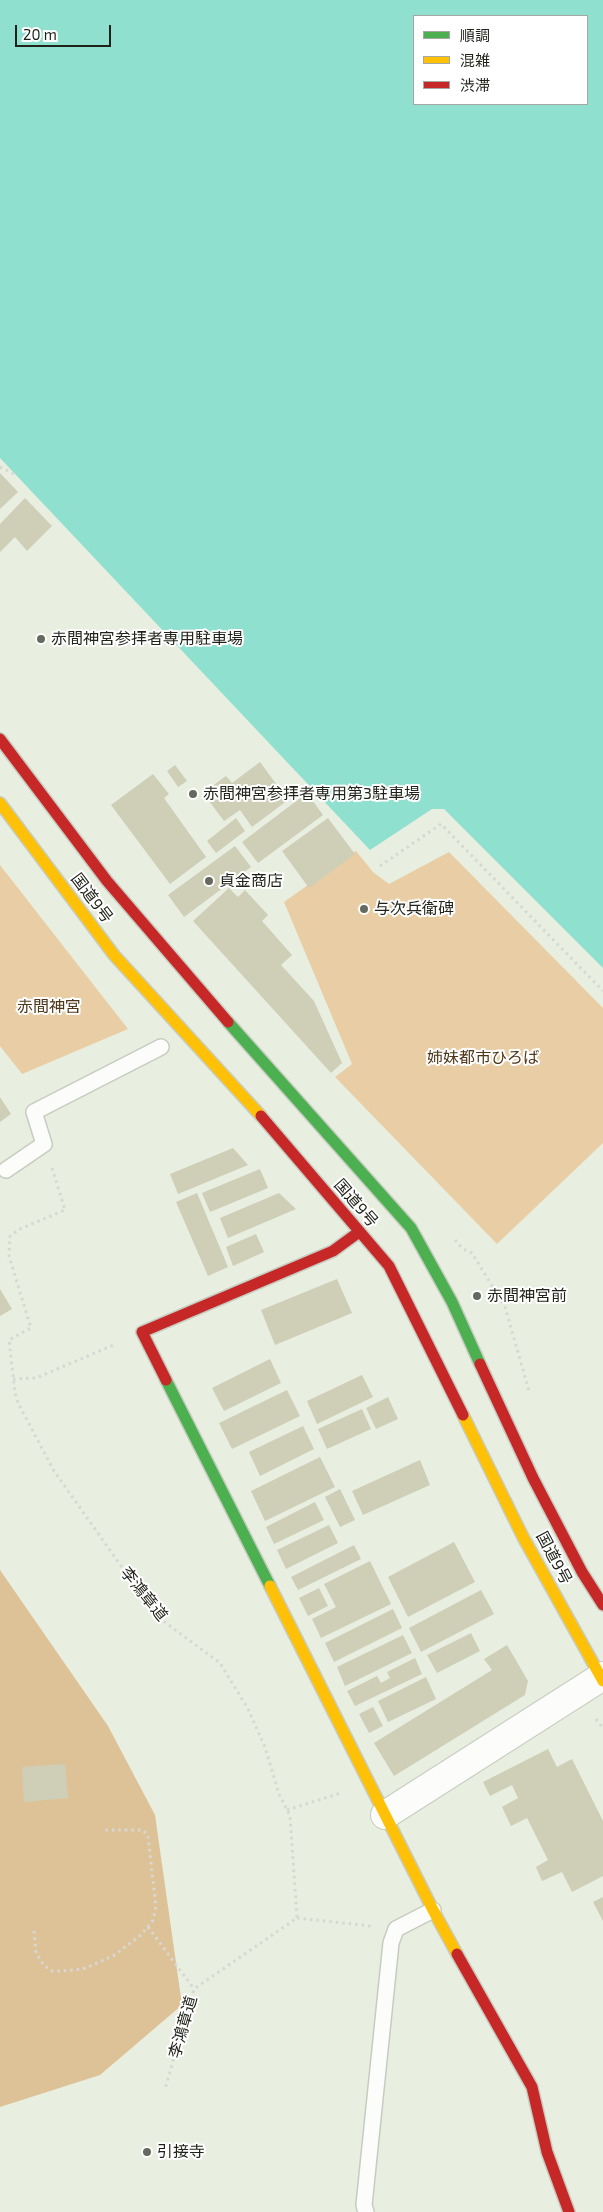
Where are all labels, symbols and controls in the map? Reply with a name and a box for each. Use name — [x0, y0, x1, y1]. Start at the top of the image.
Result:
scale bar — [18, 15, 114, 47]
legend — [413, 15, 588, 105]
text: 20 m — [23, 25, 57, 43]
text: 順調 — [460, 26, 490, 44]
text: 混雑 — [460, 51, 490, 69]
text: 渋滞 — [460, 76, 490, 94]
place label: 赤間神宮参拝者専用駐車場 — [51, 629, 243, 649]
marker: 赤間神宮参拝者専用駐車場 — [35, 633, 47, 645]
place label: 赤間神宮参拝者専用第3駐車場 — [203, 784, 420, 804]
marker: 赤間神宮参拝者専用第3駐車場 — [187, 788, 199, 800]
street label: 国道9号 — [67, 869, 117, 927]
place label: 貞金商店 — [219, 871, 283, 891]
marker: 貞金商店 — [203, 875, 215, 887]
place label: 与次兵衛碑 — [374, 899, 454, 919]
marker: 与次兵衛碑 — [358, 903, 370, 915]
park label: 赤間神宮 — [17, 997, 81, 1017]
park label: 姉妹都市ひろば — [427, 1048, 539, 1068]
street label: 国道9号 — [330, 1175, 382, 1231]
place label: 赤間神宮前 — [487, 1286, 567, 1306]
marker: 赤間神宮前 — [471, 1290, 483, 1302]
street label: 国道9号 — [532, 1528, 576, 1588]
street label: 李鴻章道 — [116, 1563, 172, 1625]
street label: 李鴻章道 — [165, 1994, 201, 2060]
place label: 引接寺 — [157, 2142, 205, 2162]
marker: 引接寺 — [141, 2146, 153, 2158]

